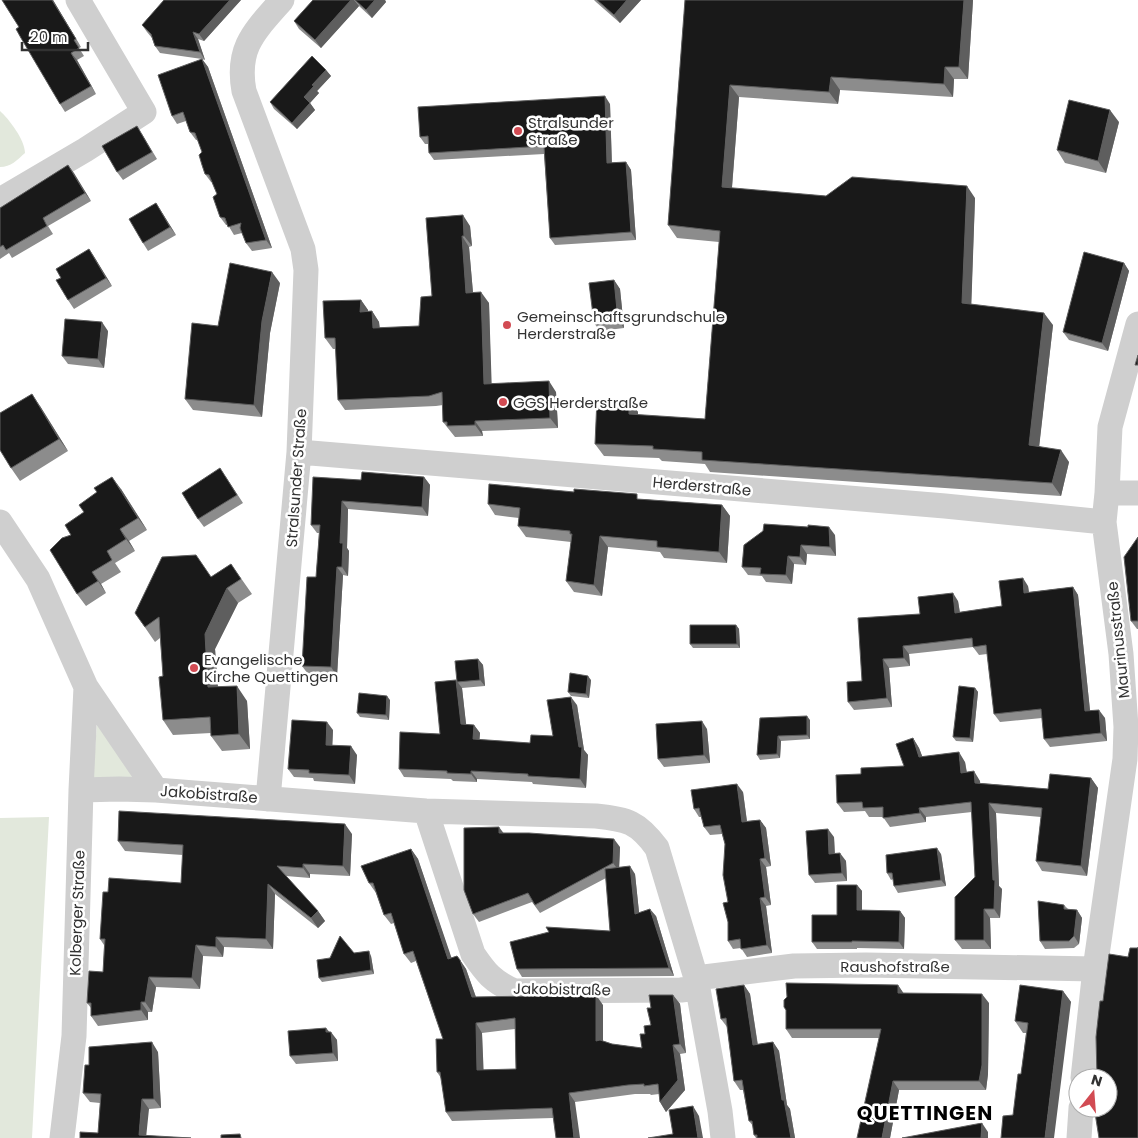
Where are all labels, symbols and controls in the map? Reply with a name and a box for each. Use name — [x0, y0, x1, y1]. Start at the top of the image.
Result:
scale bar — [22, 20, 89, 52]
text: 20 m — [30, 26, 68, 47]
place label: Stralsunder Straße — [528, 112, 614, 150]
marker: Stralsunder Straße — [512, 125, 524, 137]
place label: Gemeinschaftsgrundschule Herderstraße — [517, 306, 725, 344]
marker: Gemeinschaftsgrundschule Herderstraße — [501, 319, 513, 331]
place label: GGS Herderstraße — [513, 392, 648, 413]
marker: GGS Herderstraße — [497, 396, 509, 408]
street label: Stralsunder Straße — [281, 408, 311, 548]
street label: Herderstraße — [652, 471, 752, 501]
street label: Maurinusstraße — [1101, 580, 1135, 700]
place label: Evangelische Kirche Quettingen — [204, 649, 338, 687]
marker: Evangelische Kirche Quettingen — [188, 662, 200, 674]
street label: Jakobistraße — [159, 780, 259, 808]
street label: Kolberger Straße — [64, 850, 90, 976]
street label: Raushofstraße — [840, 956, 950, 977]
street label: Jakobistraße — [513, 978, 611, 1000]
north arrow — [1068, 1068, 1118, 1118]
text: N — [1089, 1069, 1105, 1092]
district label: QUETTINGEN — [857, 1099, 993, 1127]

